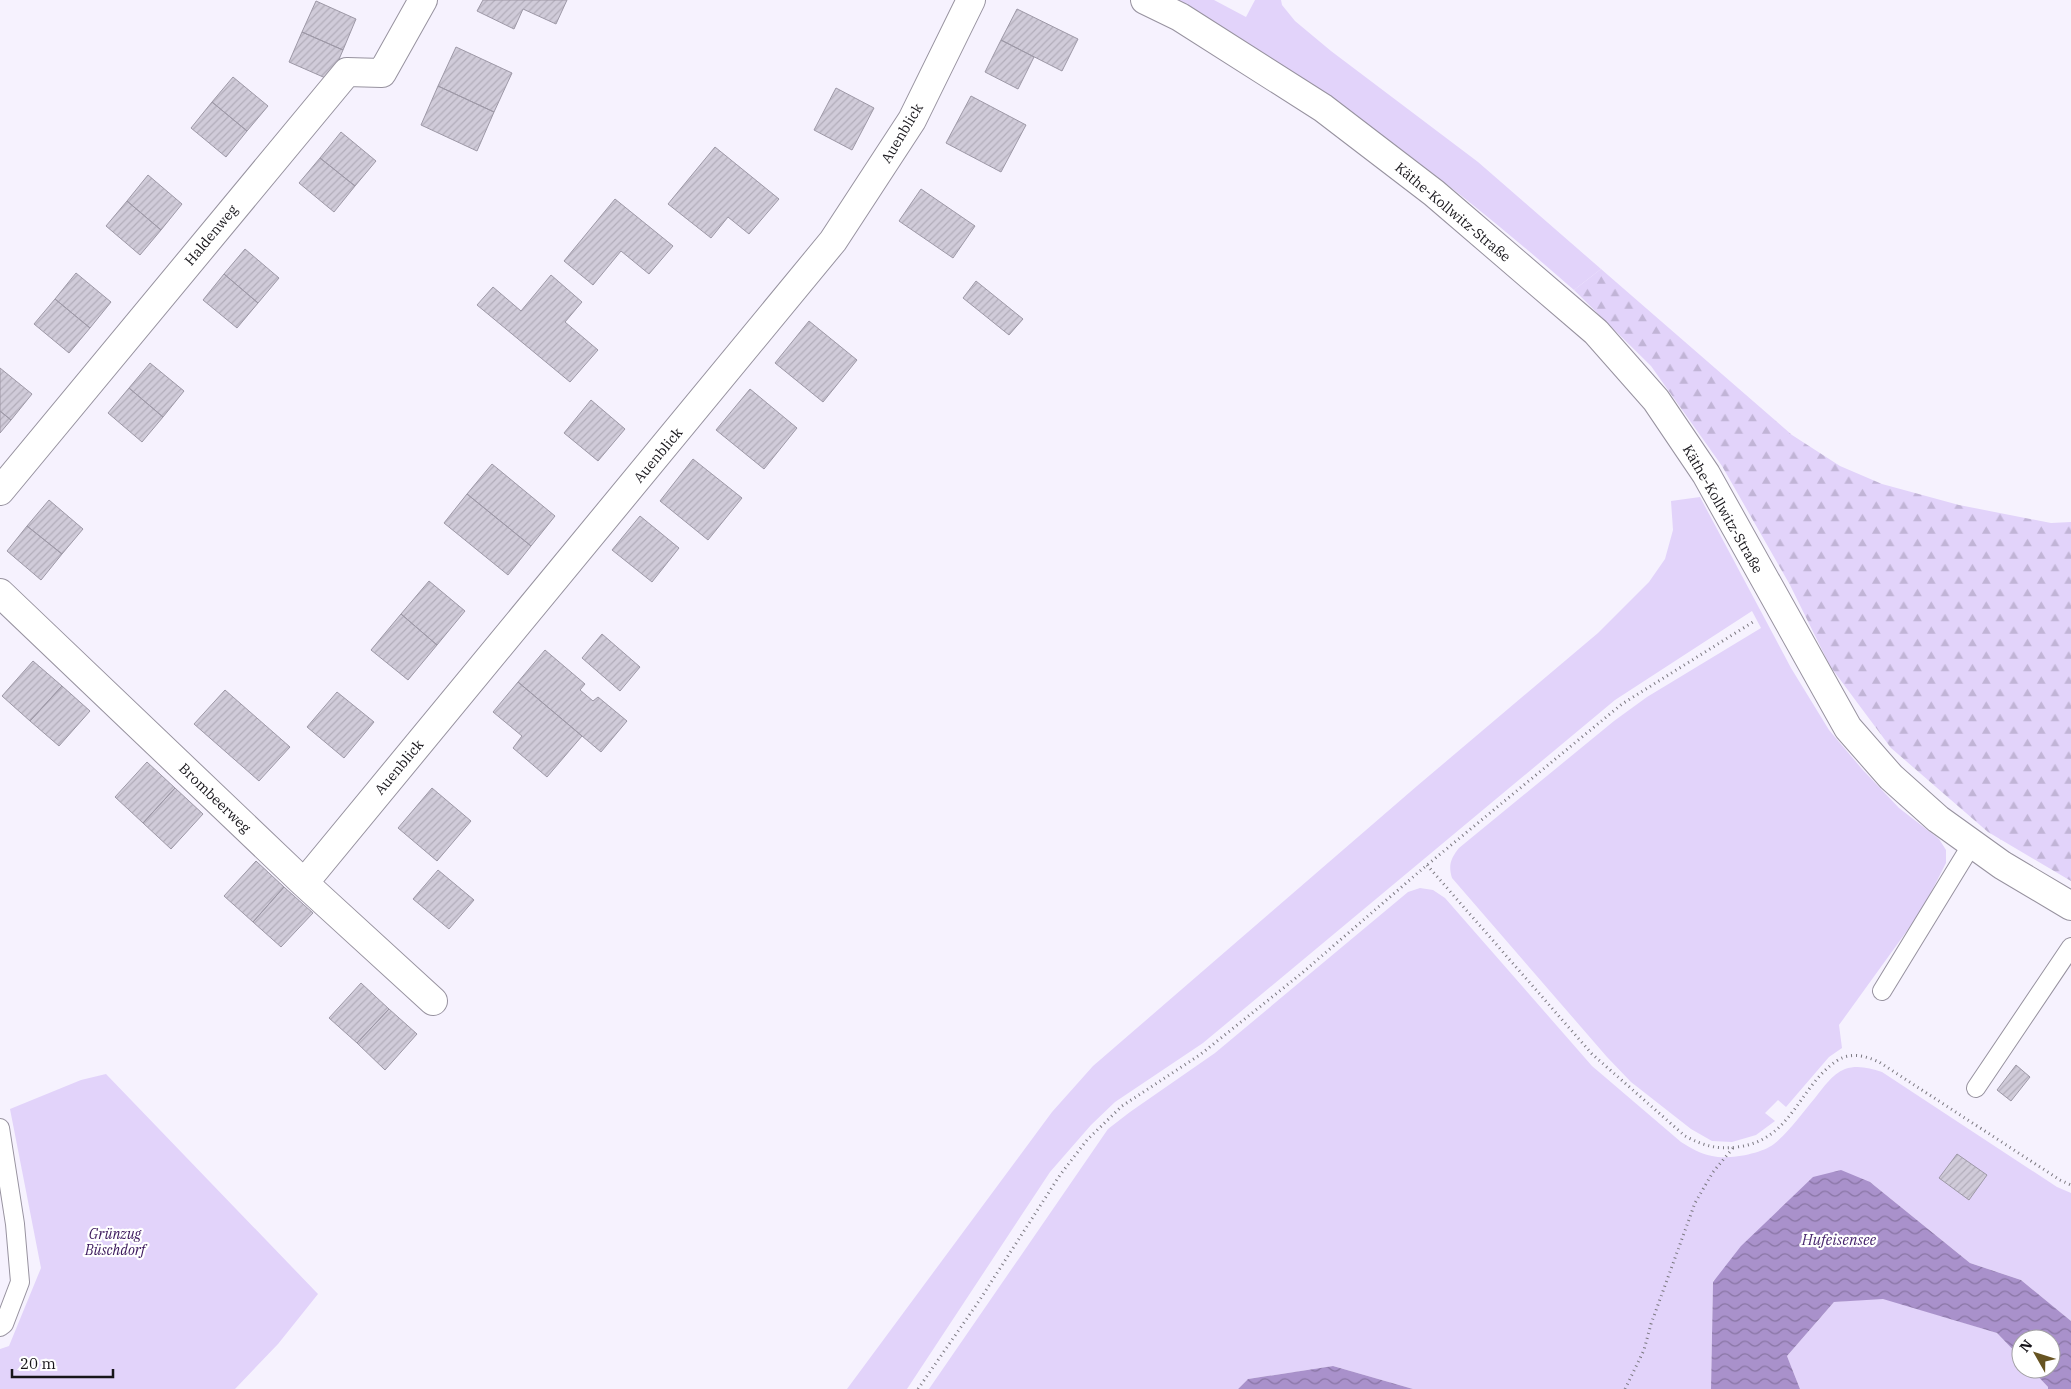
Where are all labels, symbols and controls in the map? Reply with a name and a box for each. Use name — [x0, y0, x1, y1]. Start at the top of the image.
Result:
street label: Auenblick — [877, 99, 927, 166]
street label: Käthe-Kollwitz-Straße — [1391, 158, 1515, 266]
street label: Haldenweg — [180, 201, 242, 269]
street label: Auenblick — [630, 423, 687, 486]
street label: Käthe-Kollwitz-Straße — [1679, 441, 1767, 577]
street label: Auenblick — [371, 735, 428, 798]
street label: Brombeerweg — [175, 759, 255, 837]
park label: Grünzug Büschdorf — [84, 1225, 148, 1259]
water label: Hufeisensee — [1801, 1230, 1877, 1249]
north arrow — [2011, 1329, 2061, 1379]
text: N — [2015, 1336, 2036, 1356]
scale bar — [12, 1346, 114, 1378]
text: 20 m — [20, 1354, 56, 1373]

